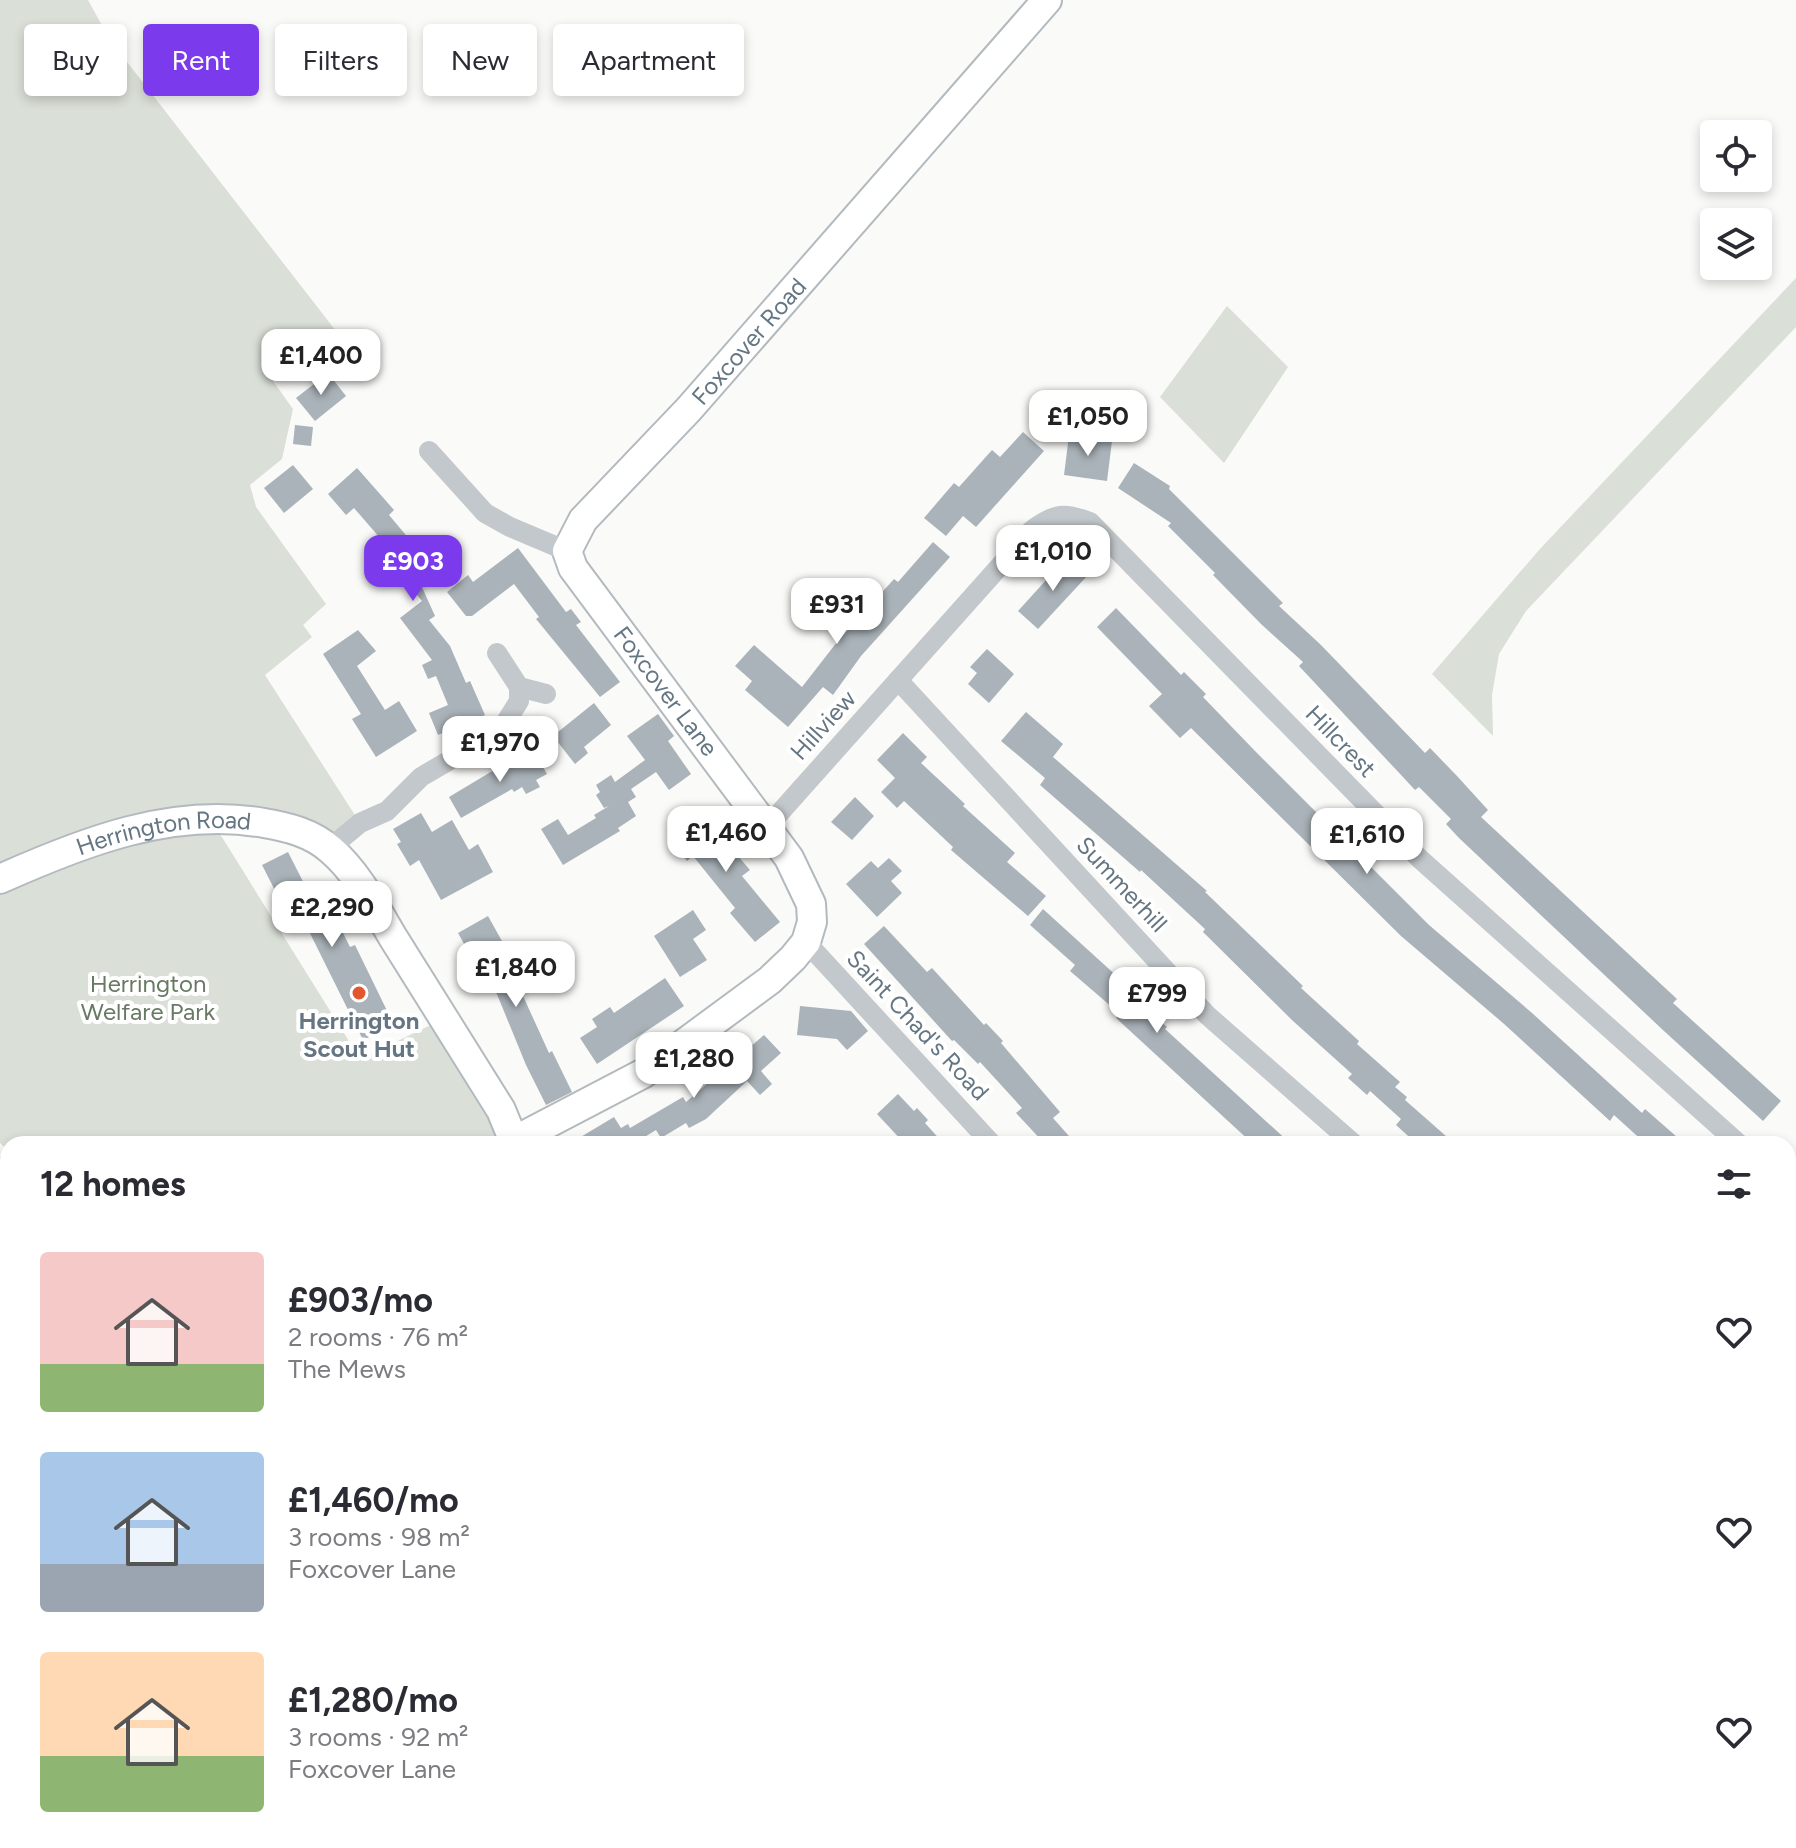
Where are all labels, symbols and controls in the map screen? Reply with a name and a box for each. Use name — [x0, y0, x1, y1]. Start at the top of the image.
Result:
chip: Buy — [24, 24, 127, 96]
chip: Rent — [143, 24, 259, 96]
chip: Filters — [275, 24, 407, 96]
chip: New — [423, 24, 537, 96]
chip: Apartment — [553, 24, 744, 96]
map controls — [1700, 120, 1772, 280]
button: locate — [1700, 120, 1772, 192]
button: layers — [1700, 208, 1772, 280]
street label: Foxcover Road — [685, 272, 812, 410]
pin: £1,400 — [256, 329, 386, 397]
text: £1,400 — [279, 339, 363, 371]
pin: £1,050 — [1023, 390, 1153, 458]
text: £1,050 — [1047, 400, 1129, 432]
pin: £1,010 — [988, 525, 1118, 593]
pin: £903 — [366, 535, 460, 603]
text: £1,010 — [1014, 535, 1092, 567]
text: £903 — [382, 545, 444, 577]
pin: £931 — [790, 578, 884, 646]
text: £931 — [809, 588, 865, 620]
street label: Foxcover Lane — [608, 620, 724, 762]
street label: Hillview — [784, 684, 862, 766]
street label: Hillcrest — [1300, 699, 1382, 783]
pin: £1,970 — [435, 716, 565, 784]
text: £1,970 — [460, 726, 540, 758]
street label: Herrington Road — [72, 805, 253, 861]
pin: £1,460 — [661, 806, 791, 874]
pin: £1,610 — [1302, 808, 1432, 876]
text: £1,460 — [685, 816, 767, 848]
text: £1,610 — [1329, 818, 1405, 850]
street label: Summerhill — [1071, 830, 1173, 938]
pin: £2,290 — [267, 881, 397, 949]
text: £2,290 — [290, 891, 374, 923]
pin: £1,840 — [451, 941, 581, 1009]
street label: Saint Chad's Road — [841, 944, 995, 1106]
text: £1,840 — [475, 951, 557, 983]
pin: £799 — [1110, 967, 1204, 1035]
park label: Herrington Welfare Park — [81, 969, 215, 1026]
text: £799 — [1127, 977, 1187, 1009]
marker: Herrington Scout Hut — [350, 984, 368, 1002]
place label: Herrington Scout Hut — [299, 1006, 419, 1063]
pin: £1,280 — [629, 1032, 759, 1100]
text: £1,280 — [654, 1042, 734, 1074]
icon: filters — [1712, 1162, 1756, 1206]
text: 12 homes — [40, 1164, 186, 1205]
text: £903/mo — [288, 1280, 433, 1321]
icon: home — [104, 1284, 200, 1380]
icon: heart — [1712, 1310, 1756, 1354]
text: 2 rooms · 76 m² — [288, 1321, 468, 1353]
text: The Mews — [288, 1353, 406, 1385]
text: £1,460/mo — [288, 1480, 459, 1521]
icon: home — [104, 1484, 200, 1580]
icon: heart — [1712, 1510, 1756, 1554]
text: 3 rooms · 98 m² — [288, 1521, 470, 1553]
text: Foxcover Lane — [288, 1553, 456, 1585]
text: £1,280/mo — [288, 1680, 458, 1721]
icon: home — [104, 1684, 200, 1780]
icon: heart — [1712, 1710, 1756, 1754]
text: 3 rooms · 92 m² — [288, 1721, 468, 1753]
text: Foxcover Lane — [288, 1753, 456, 1785]

